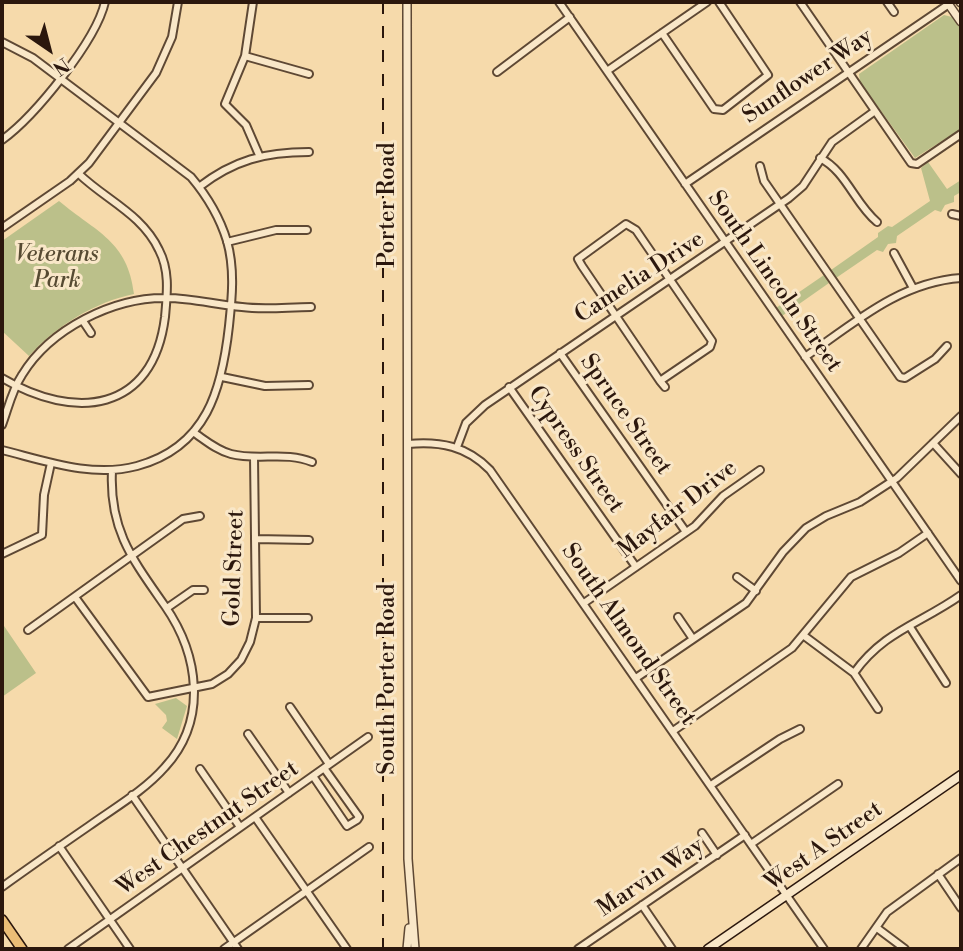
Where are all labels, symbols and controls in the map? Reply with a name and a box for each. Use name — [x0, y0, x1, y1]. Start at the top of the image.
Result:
north arrow — [14, 14, 84, 84]
street label: Sunflower Way — [738, 24, 878, 130]
text: N — [48, 52, 74, 80]
street label: Porter Road — [374, 142, 402, 268]
street label: South Lincoln Street — [701, 186, 847, 378]
street label: Camelia Drive — [570, 226, 710, 330]
park label: Veterans Park — [15, 241, 99, 295]
street label: Spruce Street — [573, 349, 677, 481]
street label: Cypress Street — [521, 381, 629, 519]
street label: Mayfair Drive — [613, 455, 743, 565]
street label: Gold Street — [219, 509, 251, 627]
street label: South Almond Street — [555, 539, 701, 731]
street label: South Porter Road — [374, 583, 402, 775]
street label: West Chestnut Street — [112, 756, 304, 902]
street label: West A Street — [760, 796, 888, 898]
street label: Marvin Way — [593, 832, 709, 924]

